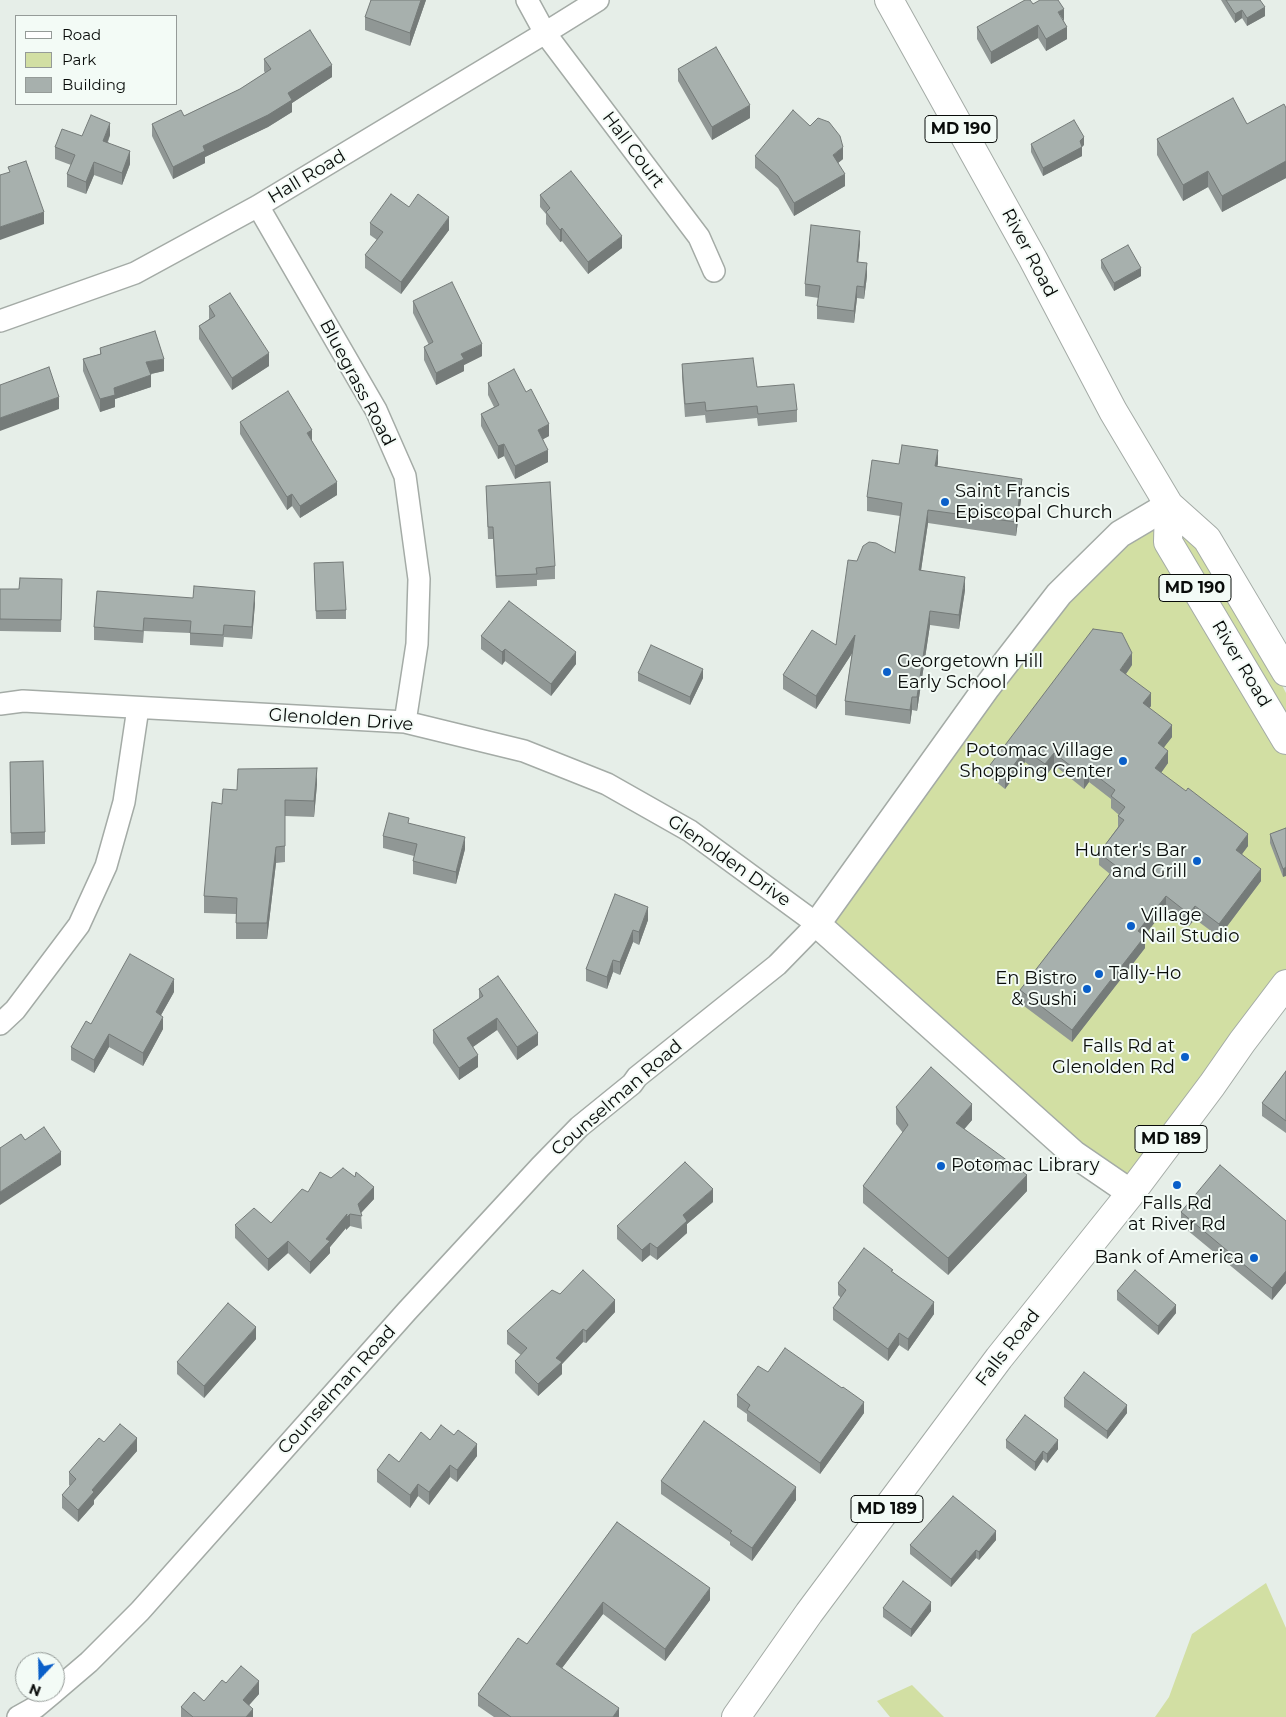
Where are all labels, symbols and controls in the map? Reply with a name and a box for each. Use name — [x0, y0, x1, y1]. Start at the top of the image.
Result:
legend — [15, 15, 178, 105]
text: Road — [62, 25, 101, 44]
text: Park — [62, 50, 96, 69]
text: Building — [62, 75, 126, 94]
street label: Hall Court — [597, 107, 669, 193]
road number: MD 190 — [925, 116, 997, 142]
street label: Hall Road — [264, 145, 350, 209]
street label: River Road — [997, 205, 1061, 301]
street label: Bluegrass Road — [315, 316, 399, 450]
place label: Saint Francis Episcopal Church — [955, 481, 1113, 524]
marker: Saint Francis Episcopal Church — [939, 496, 951, 508]
road number: MD 190 — [1159, 574, 1231, 602]
street label: River Road — [1207, 617, 1275, 711]
place label: Georgetown Hill Early School — [897, 651, 1043, 694]
marker: Georgetown Hill Early School — [881, 666, 893, 678]
street label: Glenolden Drive — [268, 704, 414, 736]
place label: Potomac Village Shopping Center — [960, 740, 1113, 782]
marker: Potomac Village Shopping Center — [1117, 755, 1129, 767]
street label: Glenolden Drive — [663, 811, 795, 911]
place label: Hunter's Bar and Grill — [1074, 840, 1187, 882]
marker: Hunter's Bar and Grill — [1191, 855, 1203, 867]
place label: Village Nail Studio — [1141, 905, 1239, 948]
marker: Village Nail Studio — [1125, 920, 1137, 932]
place label: Tally-Ho — [1109, 963, 1181, 985]
place label: En Bistro & Sushi — [995, 968, 1077, 1011]
marker: Tally-Ho — [1093, 968, 1105, 980]
marker: En Bistro & Sushi — [1081, 983, 1093, 995]
street label: Counselman Road — [547, 1035, 687, 1161]
place label: Falls Rd at Glenolden Rd — [1052, 1036, 1175, 1078]
marker: Falls Rd at Glenolden Rd — [1179, 1051, 1191, 1063]
road number: MD 189 — [1135, 1126, 1207, 1152]
place label: Potomac Library — [951, 1155, 1099, 1177]
marker: Potomac Library — [935, 1160, 947, 1172]
marker: Falls Rd at River Rd — [1171, 1179, 1183, 1191]
place label: Falls Rd at River Rd — [1128, 1193, 1226, 1236]
place label: Bank of America — [1095, 1247, 1244, 1269]
marker: Bank of America — [1248, 1252, 1260, 1264]
street label: Falls Road — [971, 1305, 1045, 1391]
street label: Counselman Road — [273, 1321, 401, 1459]
road number: MD 189 — [851, 1496, 923, 1522]
north arrow — [15, 1652, 65, 1702]
text: N — [26, 1680, 43, 1700]

